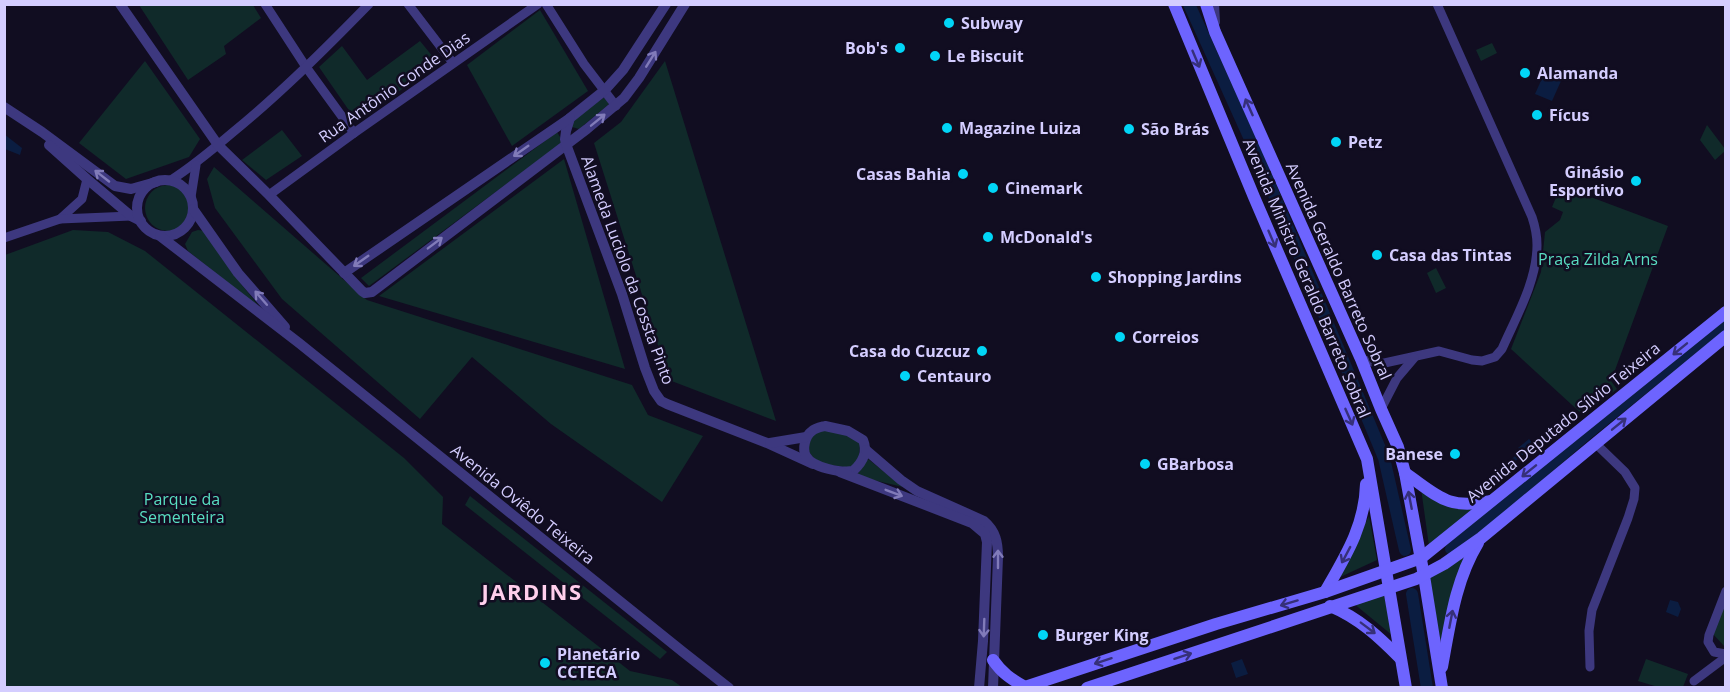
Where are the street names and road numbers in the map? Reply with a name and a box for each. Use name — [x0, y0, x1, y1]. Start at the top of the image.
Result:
street label: Rua Antônio Conde Dias — [314, 26, 474, 148]
street label: Avenida Ministro Geraldo Barreto Sobral — [1238, 135, 1376, 421]
street label: Alameda Luciolo da Cossta Pinto — [576, 152, 680, 388]
street label: Avenida Geraldo Barreto Sobral — [1281, 159, 1397, 383]
street label: Avenida Deputado Sílvio Teixeira — [1461, 337, 1665, 507]
street label: Avenida Oviêdo Teixeira — [446, 439, 600, 569]

